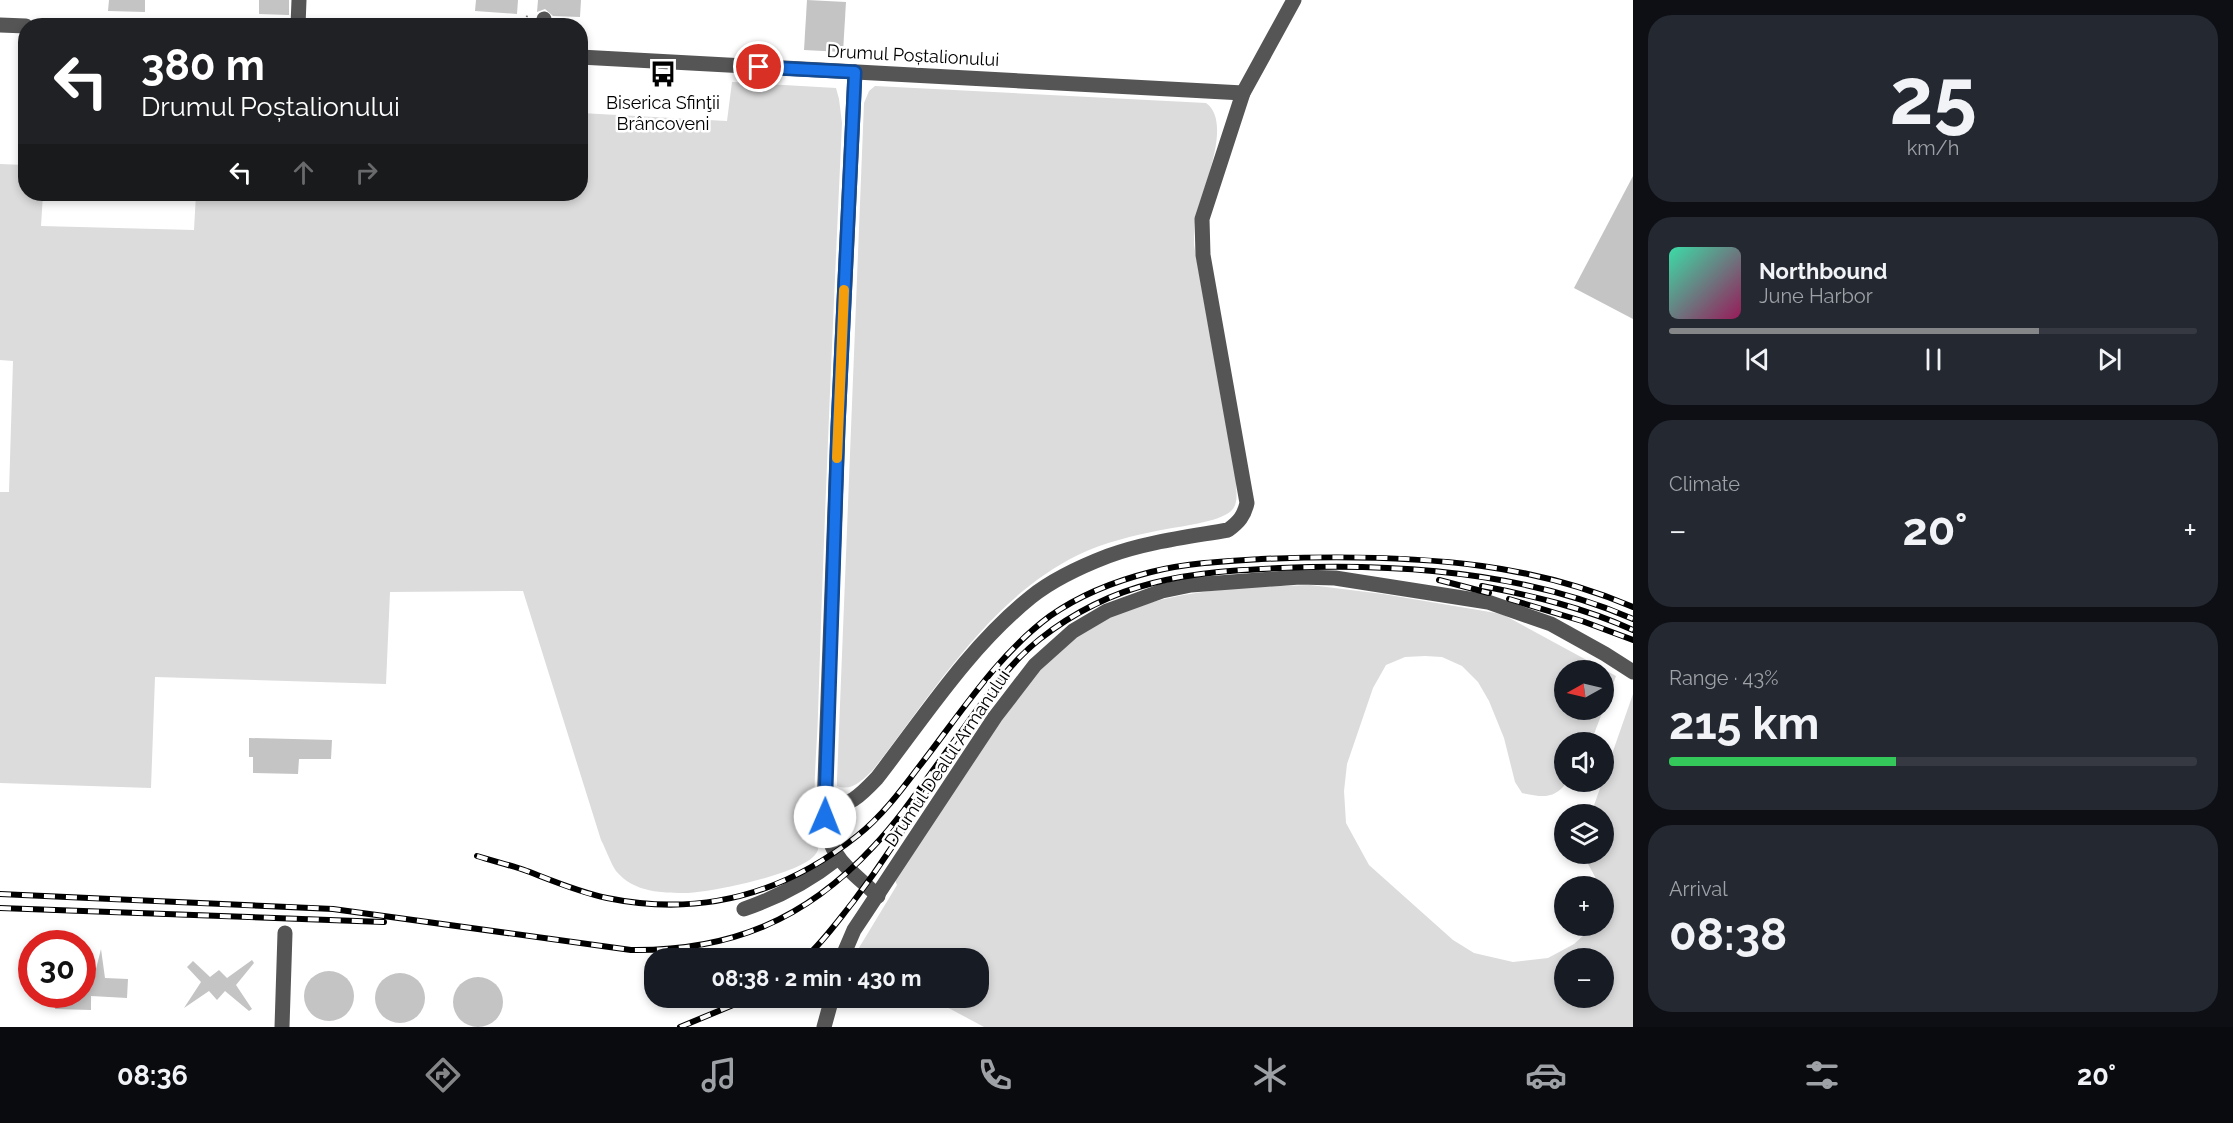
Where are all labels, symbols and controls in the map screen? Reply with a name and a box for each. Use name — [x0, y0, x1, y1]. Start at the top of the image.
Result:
street label: Drumul Poștalionului — [826, 40, 1000, 70]
text: 380 m — [141, 41, 265, 90]
pin — [733, 41, 784, 92]
icon: left — [42, 42, 120, 120]
icon: arrive — [742, 50, 775, 83]
text: 25 — [1889, 51, 1977, 142]
bus stop icon: Biserica Sfinţii Brâncoveni — [648, 59, 678, 89]
text: Drumul Poștalionului — [141, 91, 400, 122]
place label: Biserica Sfinţii Brâncoveni — [606, 92, 720, 134]
text: km/h — [1907, 136, 1959, 160]
icon: left — [224, 156, 257, 189]
icon: ahead — [287, 156, 320, 189]
icon: right — [350, 156, 383, 189]
text: Northbound — [1759, 258, 1888, 284]
text: June Harbor — [1759, 284, 1873, 308]
icon: previous — [1741, 343, 1774, 376]
icon: pause — [1917, 343, 1950, 376]
icon: next — [2093, 343, 2126, 376]
text: Climate — [1669, 472, 1740, 496]
text: 20° — [1902, 503, 1968, 556]
text: − — [1669, 511, 1687, 550]
text: + — [2183, 511, 2197, 550]
north arrow — [1554, 660, 1614, 720]
map controls — [1554, 660, 1614, 1008]
street label: Drumul Dealul Armanului — [880, 666, 1014, 850]
text: Range · 43% — [1669, 666, 1778, 690]
text: 215 km — [1669, 697, 1819, 750]
button: sound — [1554, 732, 1614, 792]
position arrow — [793, 785, 857, 849]
button: layers — [1554, 804, 1614, 864]
button: + — [1554, 876, 1614, 936]
text: Arrival — [1669, 877, 1728, 901]
text: 08:38 — [1669, 908, 1787, 961]
speed limit sign: 30 — [18, 930, 96, 1008]
button: − — [1554, 948, 1614, 1008]
text: 08:38 · 2 min · 430 m — [712, 965, 922, 991]
icon: directions — [422, 1054, 464, 1096]
icon: music — [698, 1054, 740, 1096]
icon: phone — [974, 1054, 1016, 1096]
icon: climate — [1249, 1054, 1291, 1096]
icon: car — [1525, 1054, 1567, 1096]
icon: filters — [1801, 1054, 1843, 1096]
text: 08:36 — [117, 1060, 188, 1091]
text: 20° — [2077, 1060, 2116, 1091]

